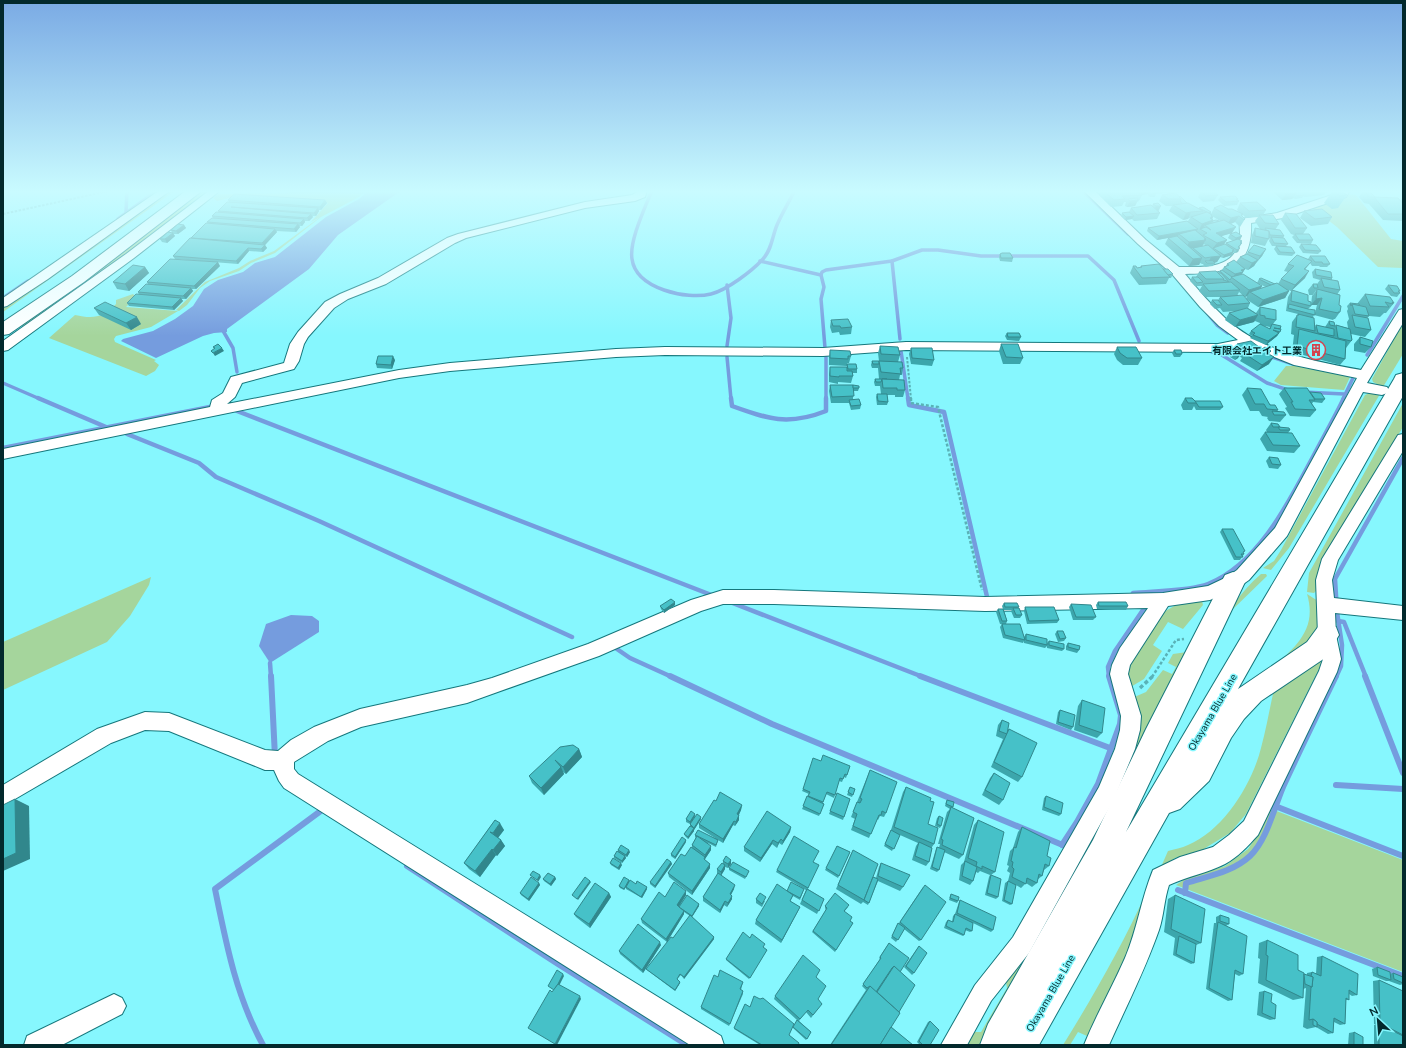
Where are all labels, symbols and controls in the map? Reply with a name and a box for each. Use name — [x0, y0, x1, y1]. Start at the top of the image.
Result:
building icon: 有限会社エイト工業 — [1305, 339, 1327, 361]
place label: 有限会社エイト工業 — [1212, 344, 1302, 358]
street label: Okayama Blue Line — [1185, 671, 1241, 754]
street label: Okayama Blue Line — [1023, 952, 1079, 1035]
north arrow — [1358, 1000, 1398, 1040]
text: N — [1367, 1003, 1381, 1020]

